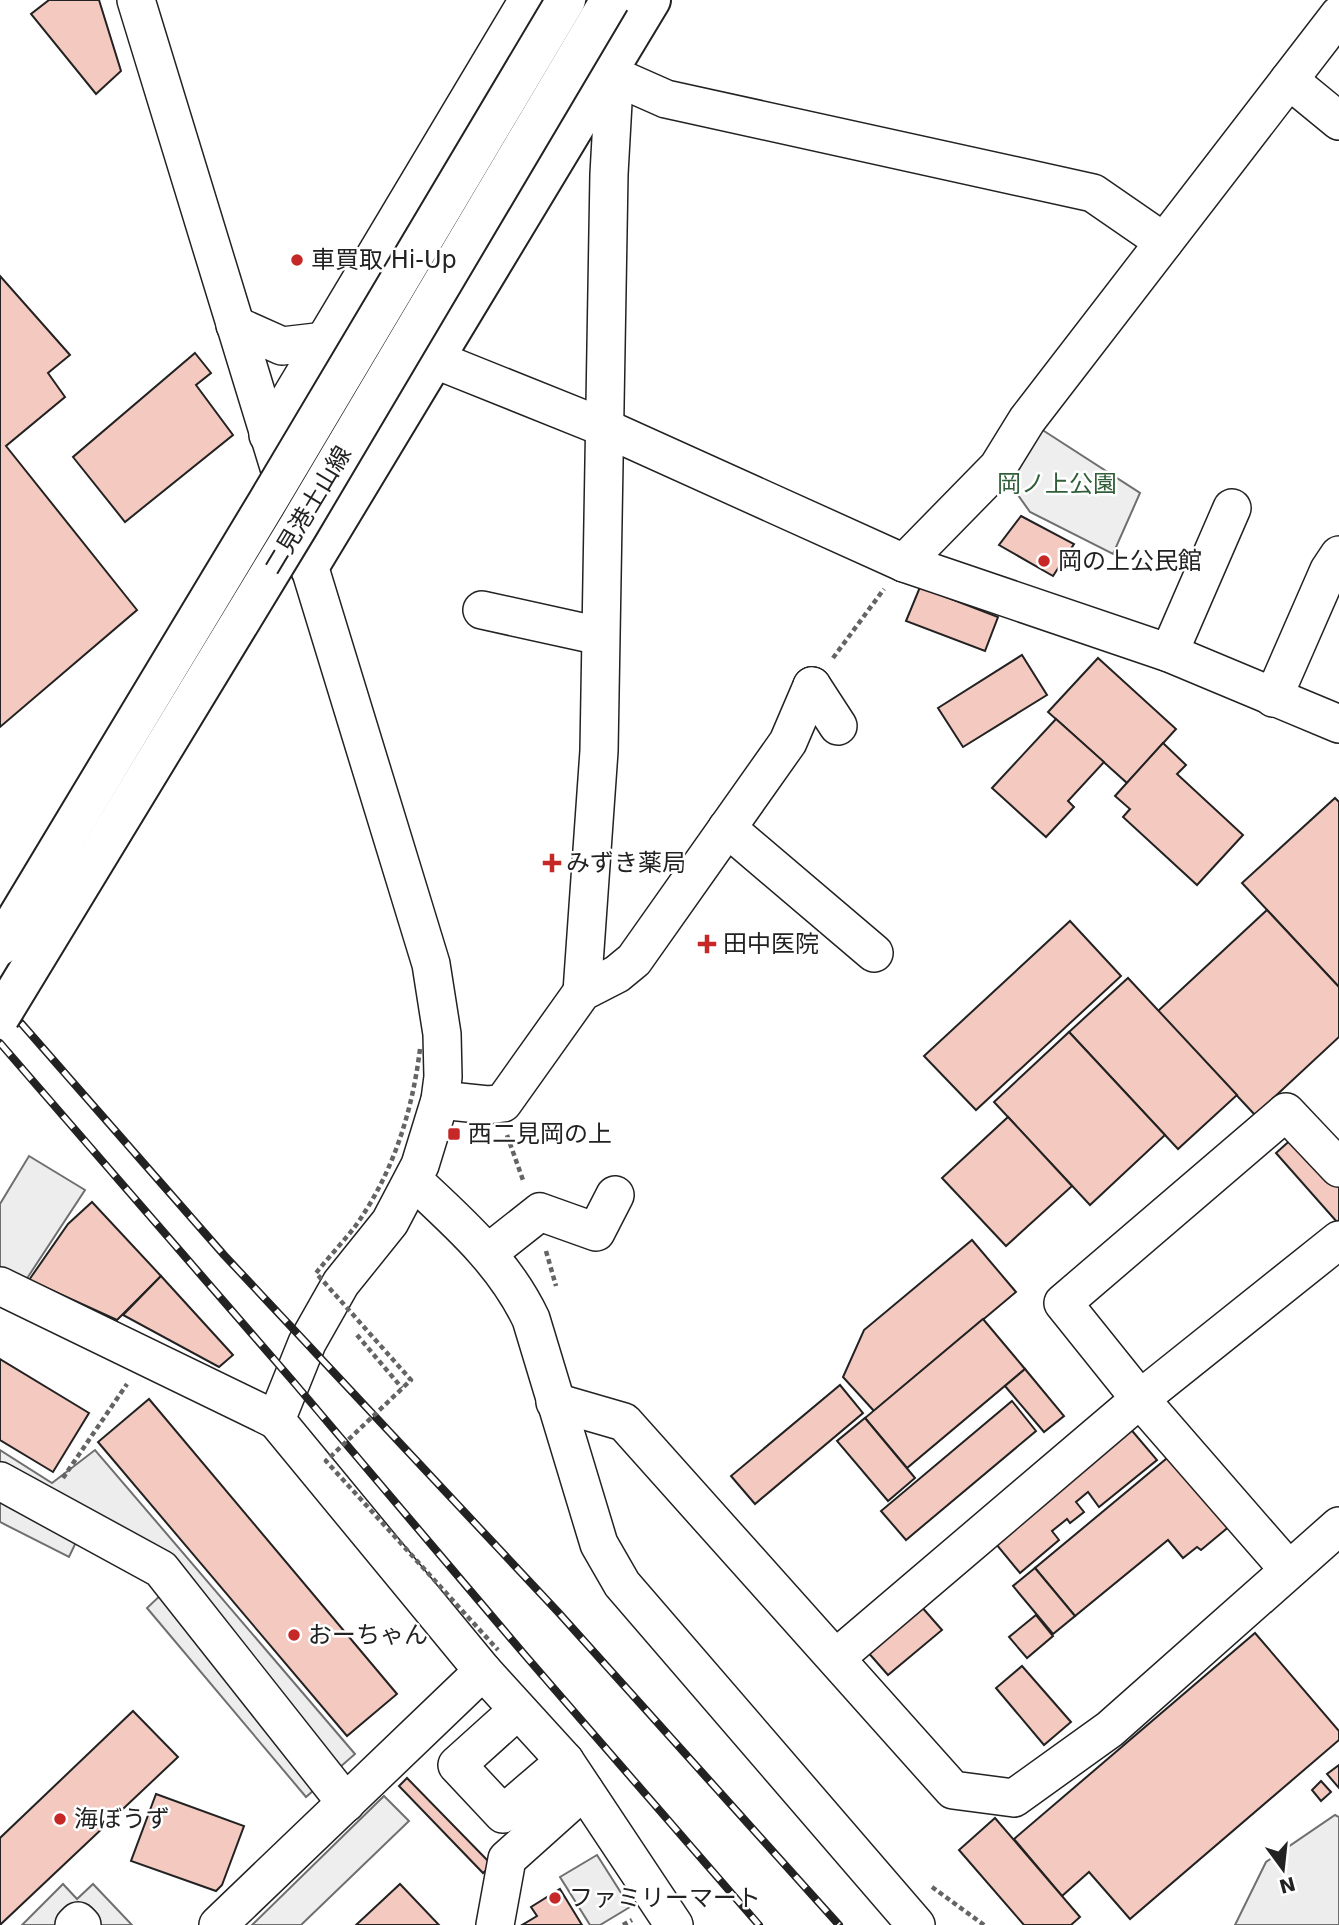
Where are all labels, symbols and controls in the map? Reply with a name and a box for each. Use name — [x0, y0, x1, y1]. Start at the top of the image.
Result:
place label: 車買取 Hi-Up — [311, 246, 457, 274]
marker: 車買取 Hi-Up — [289, 252, 305, 268]
street label: 二見港土山線 — [259, 441, 357, 579]
park label: 岡ノ上公園 — [997, 470, 1117, 498]
place label: 岡の上公民館 — [1058, 547, 1202, 575]
marker: 岡の上公民館 — [1036, 553, 1052, 569]
place label: みずき薬局 — [566, 849, 686, 877]
marker: みずき薬局 — [544, 855, 560, 871]
place label: 田中医院 — [723, 930, 819, 958]
marker: 田中医院 — [697, 934, 717, 954]
place label: 西二見岡の上 — [468, 1120, 612, 1148]
marker: 西二見岡の上 — [446, 1126, 462, 1142]
place label: おーちゃん — [308, 1621, 428, 1649]
marker: おーちゃん — [286, 1627, 302, 1643]
place label: 海ぼうず — [74, 1805, 170, 1833]
marker: 海ぼうず — [52, 1811, 68, 1827]
north arrow — [1248, 1834, 1318, 1904]
text: N — [1277, 1873, 1298, 1898]
place label: ファミリーマート — [569, 1884, 761, 1912]
marker: ファミリーマート — [547, 1890, 563, 1906]

